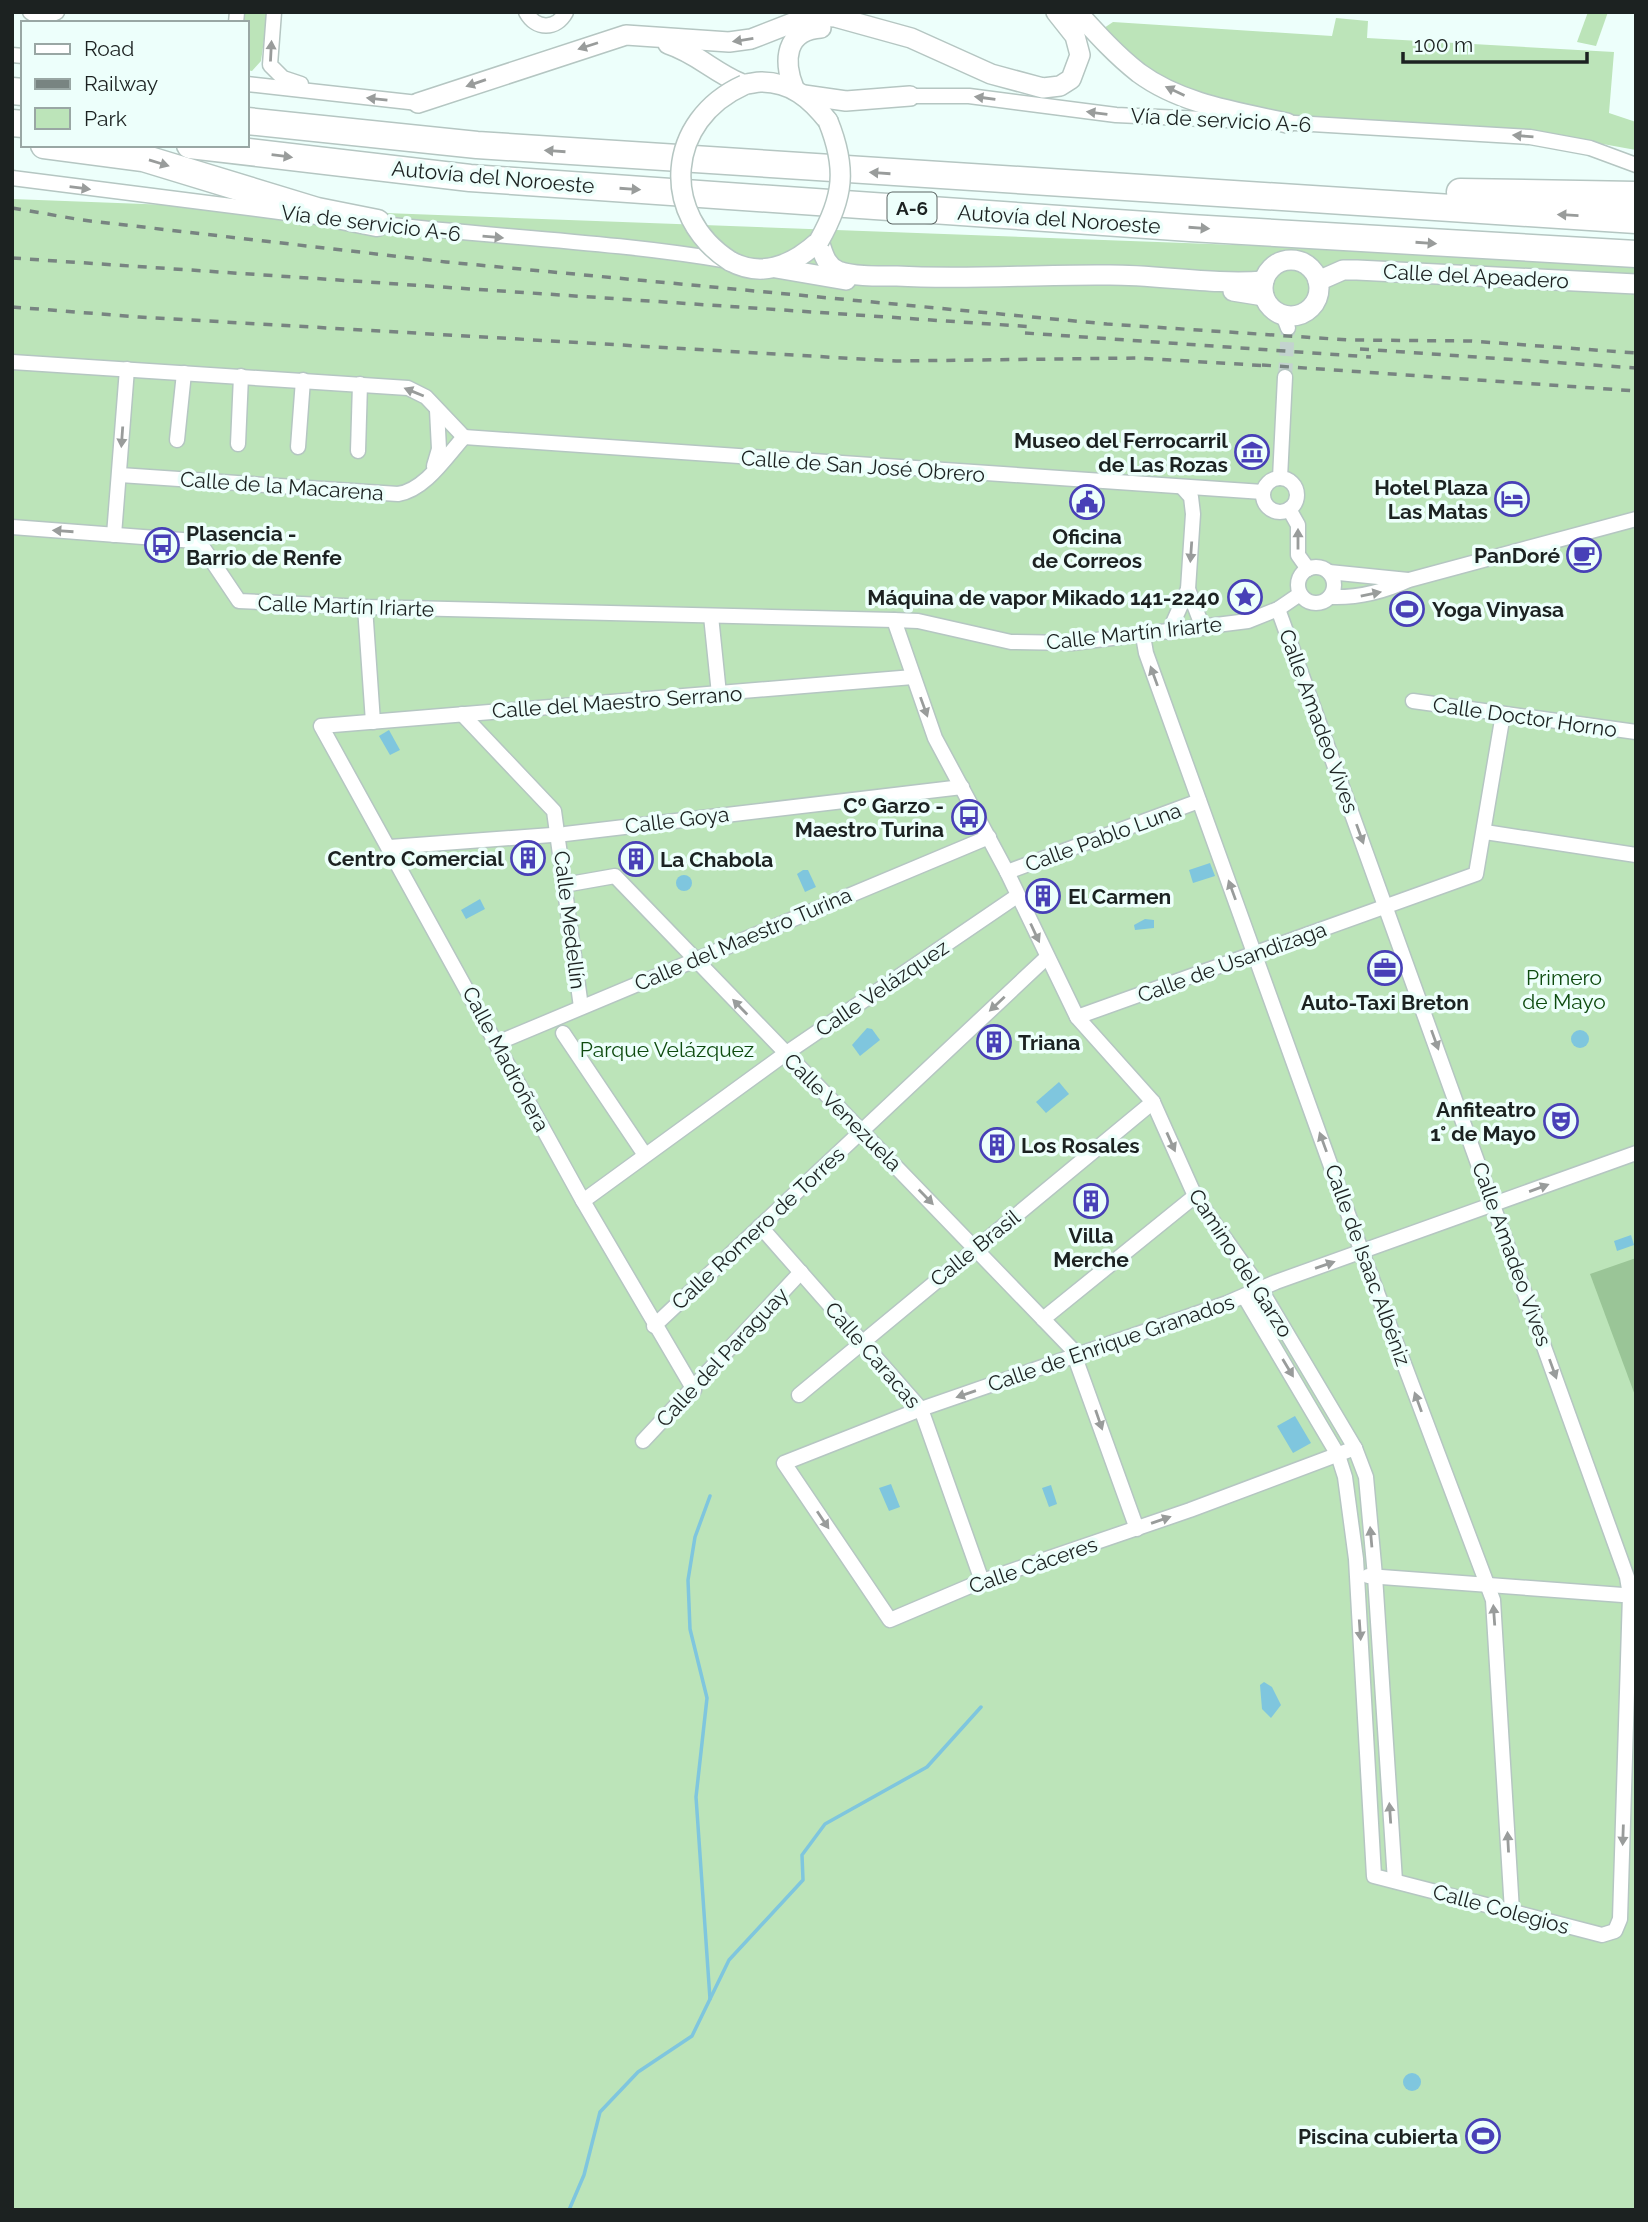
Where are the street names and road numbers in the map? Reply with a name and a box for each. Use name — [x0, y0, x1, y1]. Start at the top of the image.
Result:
street label: Vía de servicio A-6 — [1130, 103, 1312, 137]
street label: Autovía del Noroeste — [391, 156, 595, 198]
road number: A-6 — [888, 192, 936, 224]
street label: Autovía del Noroeste — [957, 199, 1161, 239]
street label: Vía de servicio A-6 — [280, 200, 462, 246]
street label: Calle del Apeadero — [1382, 259, 1570, 293]
street label: Calle de San José Obrero — [740, 445, 986, 487]
street label: Calle de la Macarena — [179, 466, 385, 506]
street label: Calle Martín Iriarte — [257, 590, 435, 622]
street label: Calle Martín Iriarte — [1045, 611, 1223, 655]
street label: Calle Amadeo Vives — [1274, 626, 1364, 816]
street label: Calle del Maestro Serrano — [491, 681, 743, 723]
street label: Calle Doctor Horno — [1431, 692, 1619, 742]
street label: Calle Pablo Luna — [1022, 797, 1184, 877]
street label: Calle Goya — [624, 801, 730, 839]
street label: Calle Medellín — [549, 849, 591, 991]
street label: Calle del Maestro Turina — [631, 882, 855, 996]
street label: Calle de Usandizaga — [1134, 916, 1330, 1008]
street label: Calle Velázquez — [811, 934, 953, 1042]
street label: Calle Madroñera — [457, 982, 555, 1136]
street label: Calle Venezuela — [779, 1048, 907, 1176]
street label: Calle Romero de Torres — [666, 1141, 850, 1315]
street label: Calle Amadeo Vives — [1467, 1159, 1557, 1349]
street label: Calle de Isaac Albéniz — [1320, 1161, 1416, 1369]
street label: Camino del Garzo — [1184, 1184, 1298, 1342]
street label: Calle Brasil — [925, 1204, 1025, 1292]
street label: Calle del Paraguay — [651, 1282, 793, 1432]
street label: Calle de Enrique Granados — [985, 1289, 1237, 1397]
street label: Calle Caracas — [820, 1297, 926, 1413]
street label: Calle Cáceres — [966, 1531, 1100, 1599]
street label: Calle Colegios — [1430, 1879, 1572, 1939]

